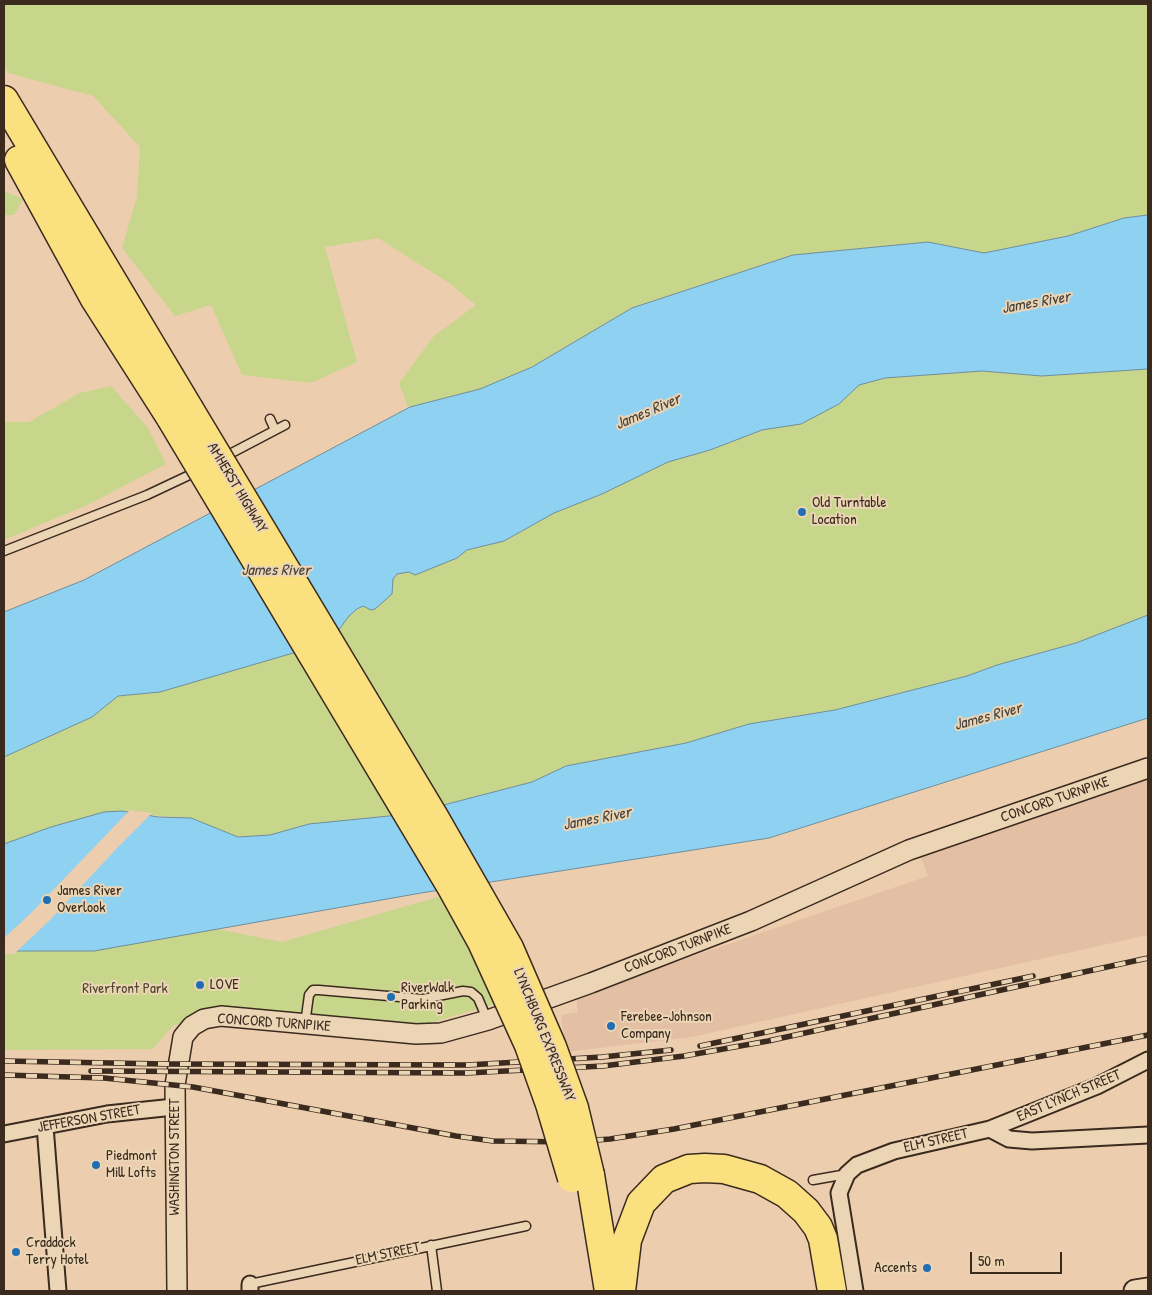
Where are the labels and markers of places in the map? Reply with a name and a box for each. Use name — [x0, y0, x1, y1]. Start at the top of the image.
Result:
place label: Old Turntable Location — [812, 494, 886, 529]
marker: Old Turntable Location — [796, 506, 808, 518]
place label: James River Overlook — [57, 882, 122, 917]
marker: James River Overlook — [41, 894, 53, 906]
place label: LOVE — [210, 976, 239, 994]
marker: LOVE — [194, 979, 206, 991]
place label: RiverWalk Parking — [401, 979, 454, 1014]
marker: RiverWalk Parking — [385, 991, 397, 1003]
place label: Ferebee-Johnson Company — [621, 1008, 712, 1043]
marker: Ferebee-Johnson Company — [605, 1020, 617, 1032]
place label: Piedmont Mill Lofts — [106, 1147, 157, 1182]
marker: Piedmont Mill Lofts — [90, 1159, 102, 1171]
place label: Craddock Terry Hotel — [26, 1234, 89, 1269]
marker: Craddock Terry Hotel — [10, 1246, 22, 1258]
place label: Accents — [874, 1259, 917, 1277]
marker: Accents — [921, 1262, 933, 1274]

